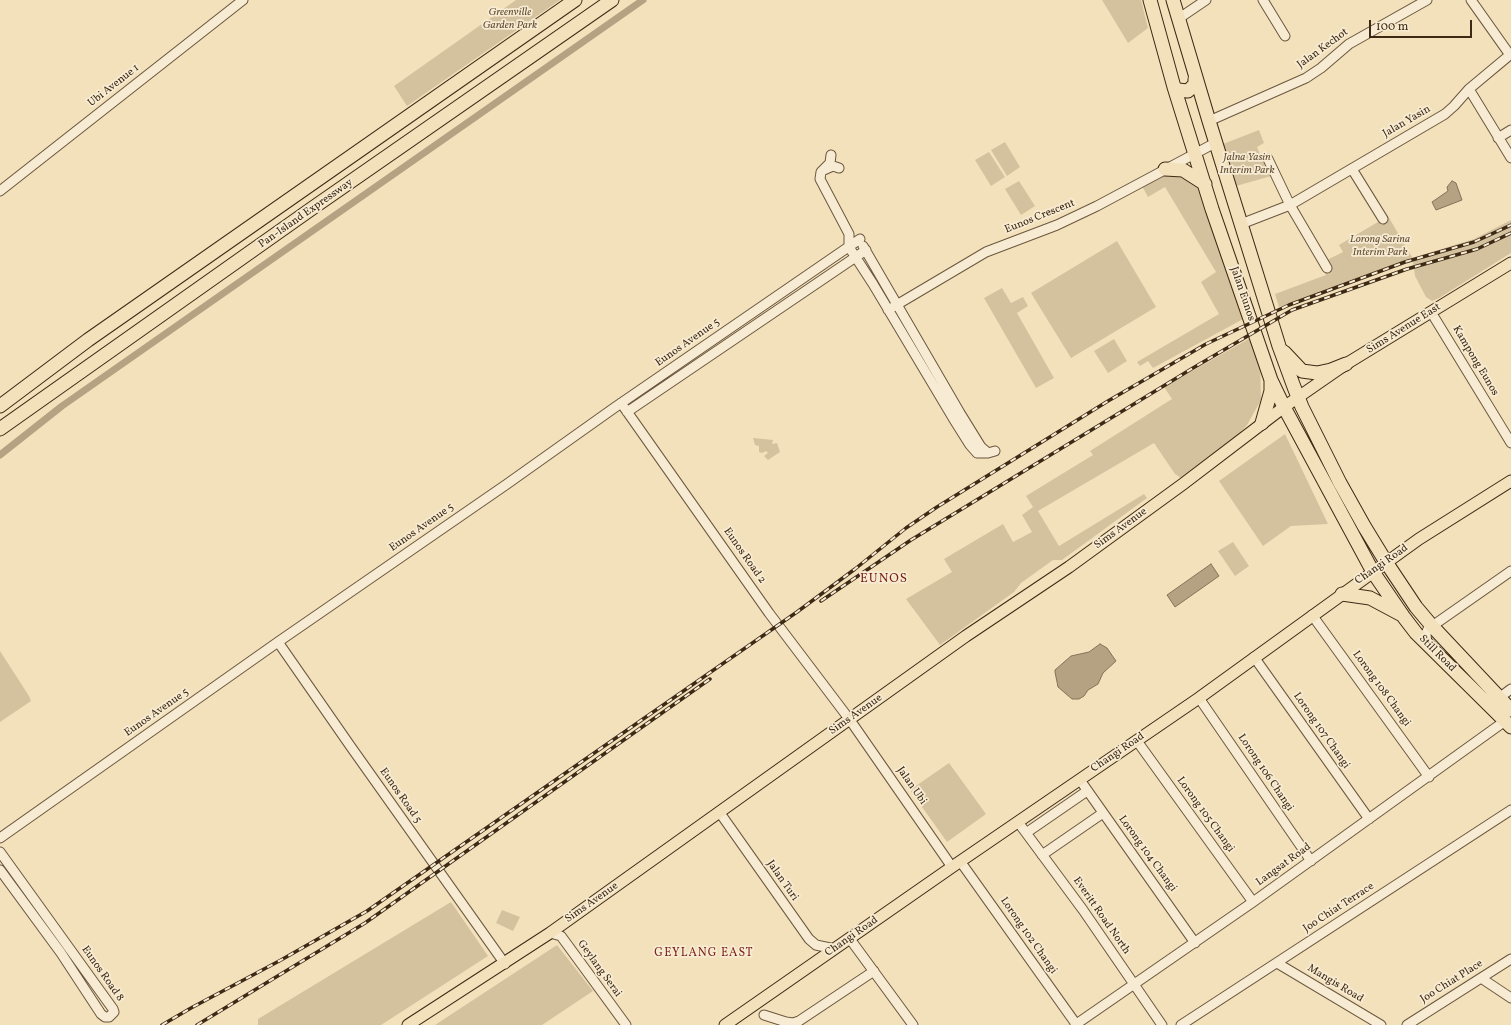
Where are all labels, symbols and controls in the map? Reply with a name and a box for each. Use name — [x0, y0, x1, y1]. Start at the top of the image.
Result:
park label: Greenville Garden Park — [483, 6, 537, 32]
scale bar — [1371, 12, 1474, 38]
text: 100 m — [1376, 19, 1408, 35]
street label: Jalan Kechot — [1295, 26, 1351, 72]
street label: Ubi Avenue 1 — [86, 62, 142, 110]
street label: Jalan Yasin — [1381, 103, 1433, 141]
park label: Jalna Yasin Interim Park — [1219, 151, 1275, 177]
street label: Pan-Island Expressway — [256, 176, 356, 252]
street label: Eunos Crescent — [1003, 197, 1077, 237]
park label: Lorong Sarina Interim Park — [1350, 233, 1410, 259]
street label: Jalan Eunos — [1227, 265, 1257, 323]
street label: Sims Avenue East — [1365, 301, 1443, 357]
street label: Eunos Avenue 5 — [653, 316, 723, 370]
street label: Kampong Eunos — [1449, 324, 1501, 398]
street label: Eunos Avenue 5 — [387, 501, 457, 555]
street label: Sims Avenue — [1092, 505, 1150, 553]
street label: Eunos Road 2 — [720, 526, 768, 586]
street label: Changi Road — [1353, 542, 1411, 588]
district label: EUNOS — [860, 572, 908, 588]
street label: Still Road — [1416, 633, 1458, 675]
street label: Lorong 108 Changi — [1349, 649, 1413, 729]
street label: Eunos Avenue 5 — [122, 686, 192, 740]
street label: Lorong 107 Changi — [1290, 690, 1352, 772]
street label: Sims Avenue — [827, 692, 885, 738]
street label: Changi Road — [1089, 730, 1147, 776]
street label: Lorong 106 Changi — [1234, 732, 1296, 814]
street label: Jalan Ubi — [893, 764, 929, 808]
street label: Eunos Road 5 — [376, 766, 424, 826]
street label: Lorong 105 Changi — [1173, 775, 1237, 855]
street label: Lorong 104 Changi — [1115, 813, 1179, 895]
street label: Langsat Road — [1254, 841, 1314, 889]
street label: Jalan Turi — [763, 858, 801, 904]
street label: Everitt Road North — [1069, 875, 1133, 957]
street label: Sims Avenue — [563, 880, 621, 926]
street label: Joo Chiat Terrace — [1301, 880, 1377, 936]
street label: Lorong 102 Changi — [997, 895, 1059, 977]
street label: Changi Road — [823, 914, 881, 960]
street label: Geylang Serai — [574, 938, 624, 1000]
street label: Eunos Road 8 — [78, 944, 126, 1004]
district label: GEYLANG EAST — [654, 947, 754, 961]
street label: Joo Chiat Place — [1418, 958, 1486, 1006]
street label: Mangis Road — [1305, 962, 1365, 1006]

